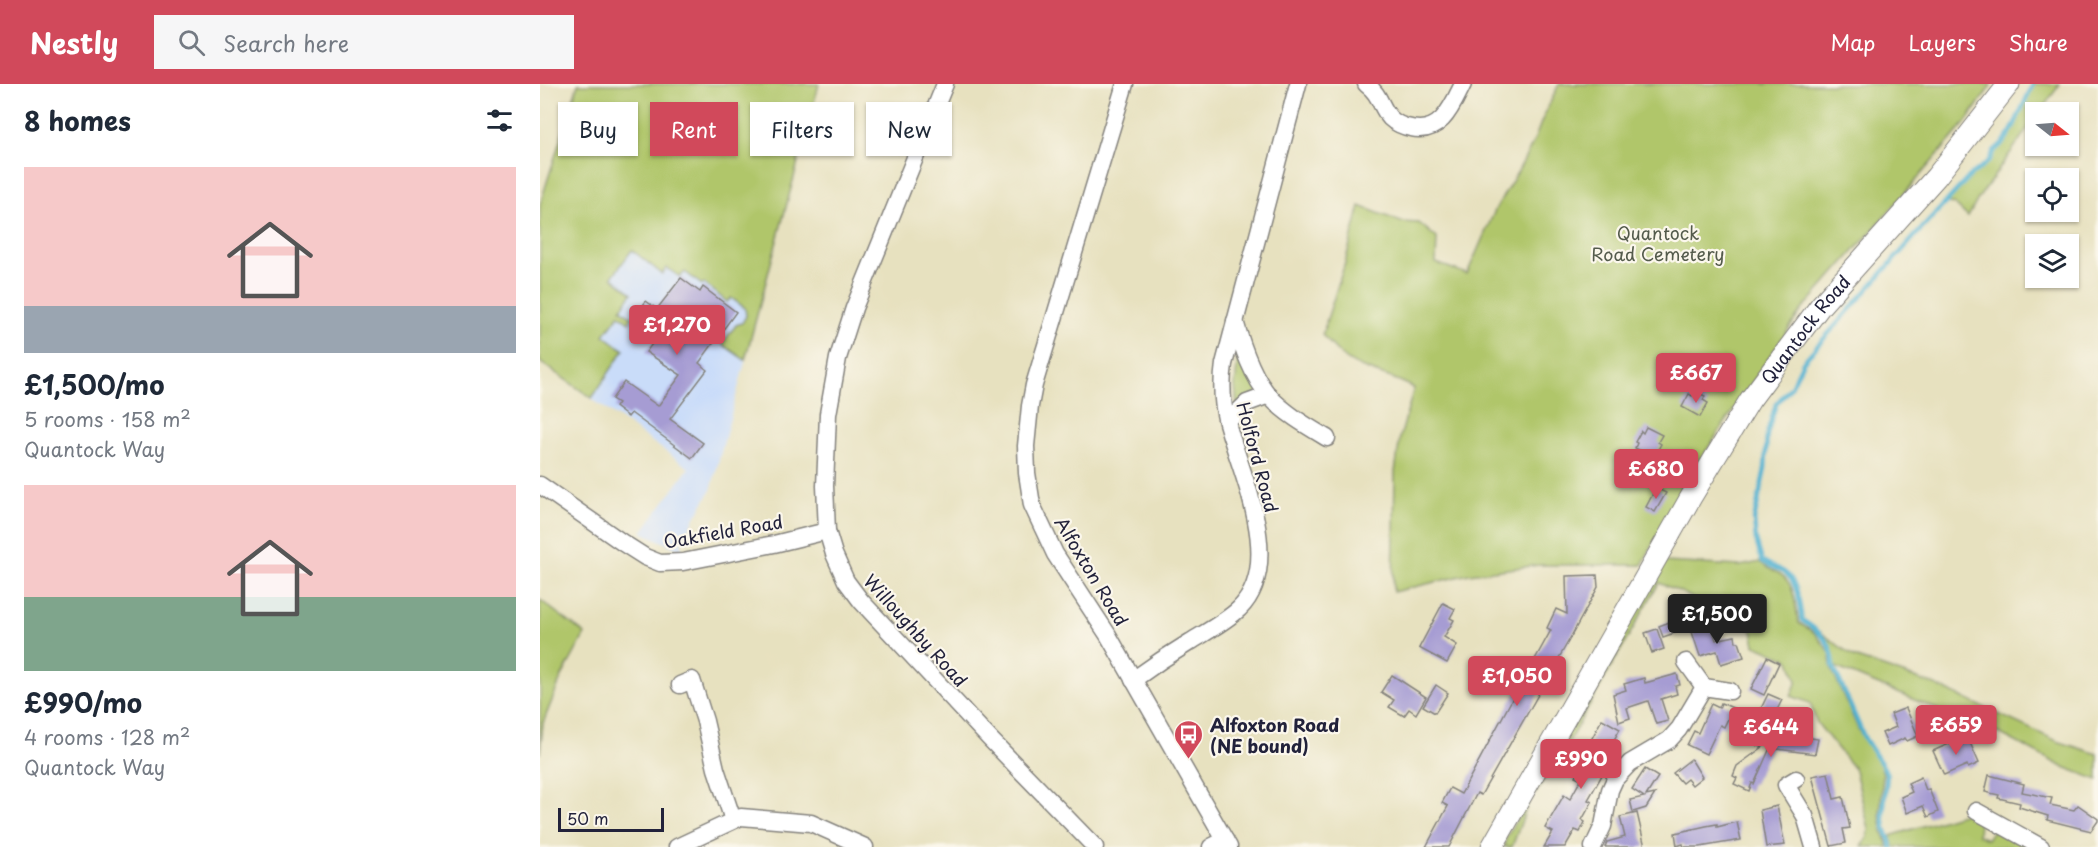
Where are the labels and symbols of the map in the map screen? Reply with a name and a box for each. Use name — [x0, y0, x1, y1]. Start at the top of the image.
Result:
north arrow — [2025, 102, 2079, 156]
park label: Quantock Road Cemetery — [1591, 219, 1725, 267]
street label: Quantock Road — [1753, 268, 1856, 389]
pin: £1,270 — [628, 305, 726, 356]
pin: £667 — [1660, 353, 1732, 404]
street label: Holford Road — [1230, 399, 1286, 515]
pin: £680 — [1620, 449, 1692, 500]
street label: Oakfield Road — [661, 507, 785, 555]
street label: Alfoxton Road — [1049, 511, 1135, 631]
street label: Willoughby Road — [858, 567, 974, 693]
pin: £1,500 — [1668, 594, 1766, 645]
pin: £1,050 — [1468, 656, 1566, 707]
pin: £659 — [1920, 705, 1992, 756]
pin: £644 — [1735, 707, 1807, 758]
place label: Alfoxton Road (NE bound) — [1210, 711, 1339, 759]
bus stop icon: Alfoxton Road (NE bound) — [1173, 718, 1205, 760]
pin: £990 — [1545, 739, 1617, 790]
scale bar — [558, 805, 664, 832]

